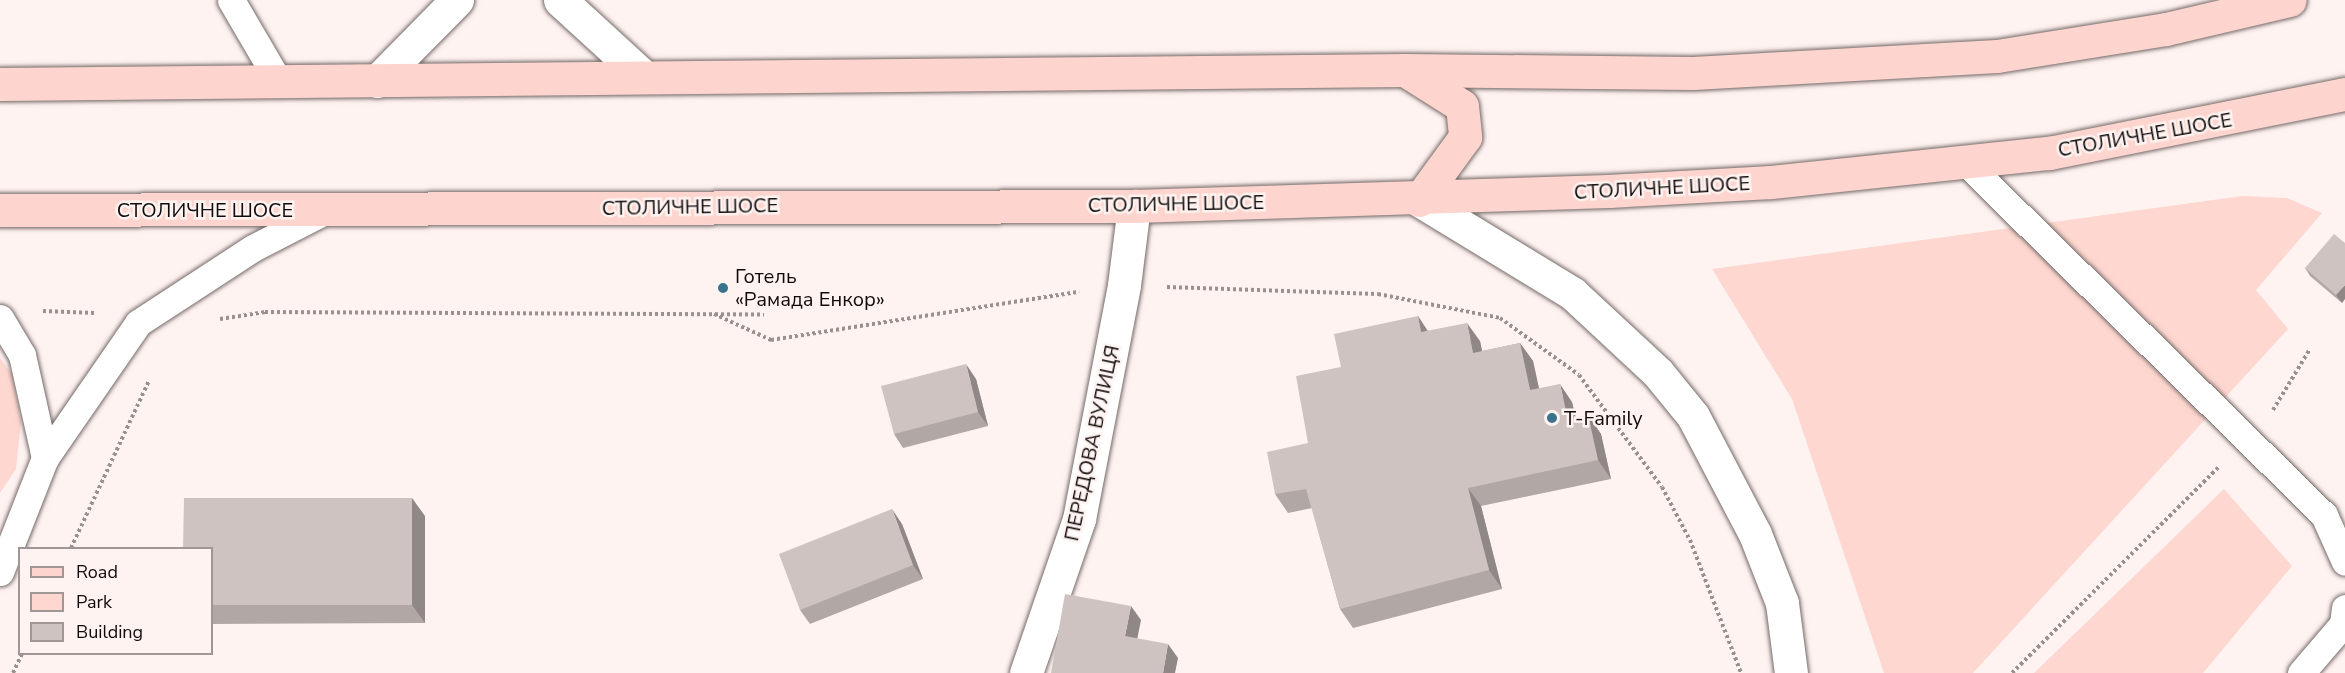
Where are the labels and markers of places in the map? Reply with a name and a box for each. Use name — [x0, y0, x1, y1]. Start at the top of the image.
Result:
place label: Готель «Рамада Енкор» — [735, 264, 885, 311]
marker: Готель «Рамада Енкор» — [716, 281, 730, 295]
place label: T-Family — [1564, 406, 1642, 430]
marker: T-Family — [1545, 411, 1559, 425]

